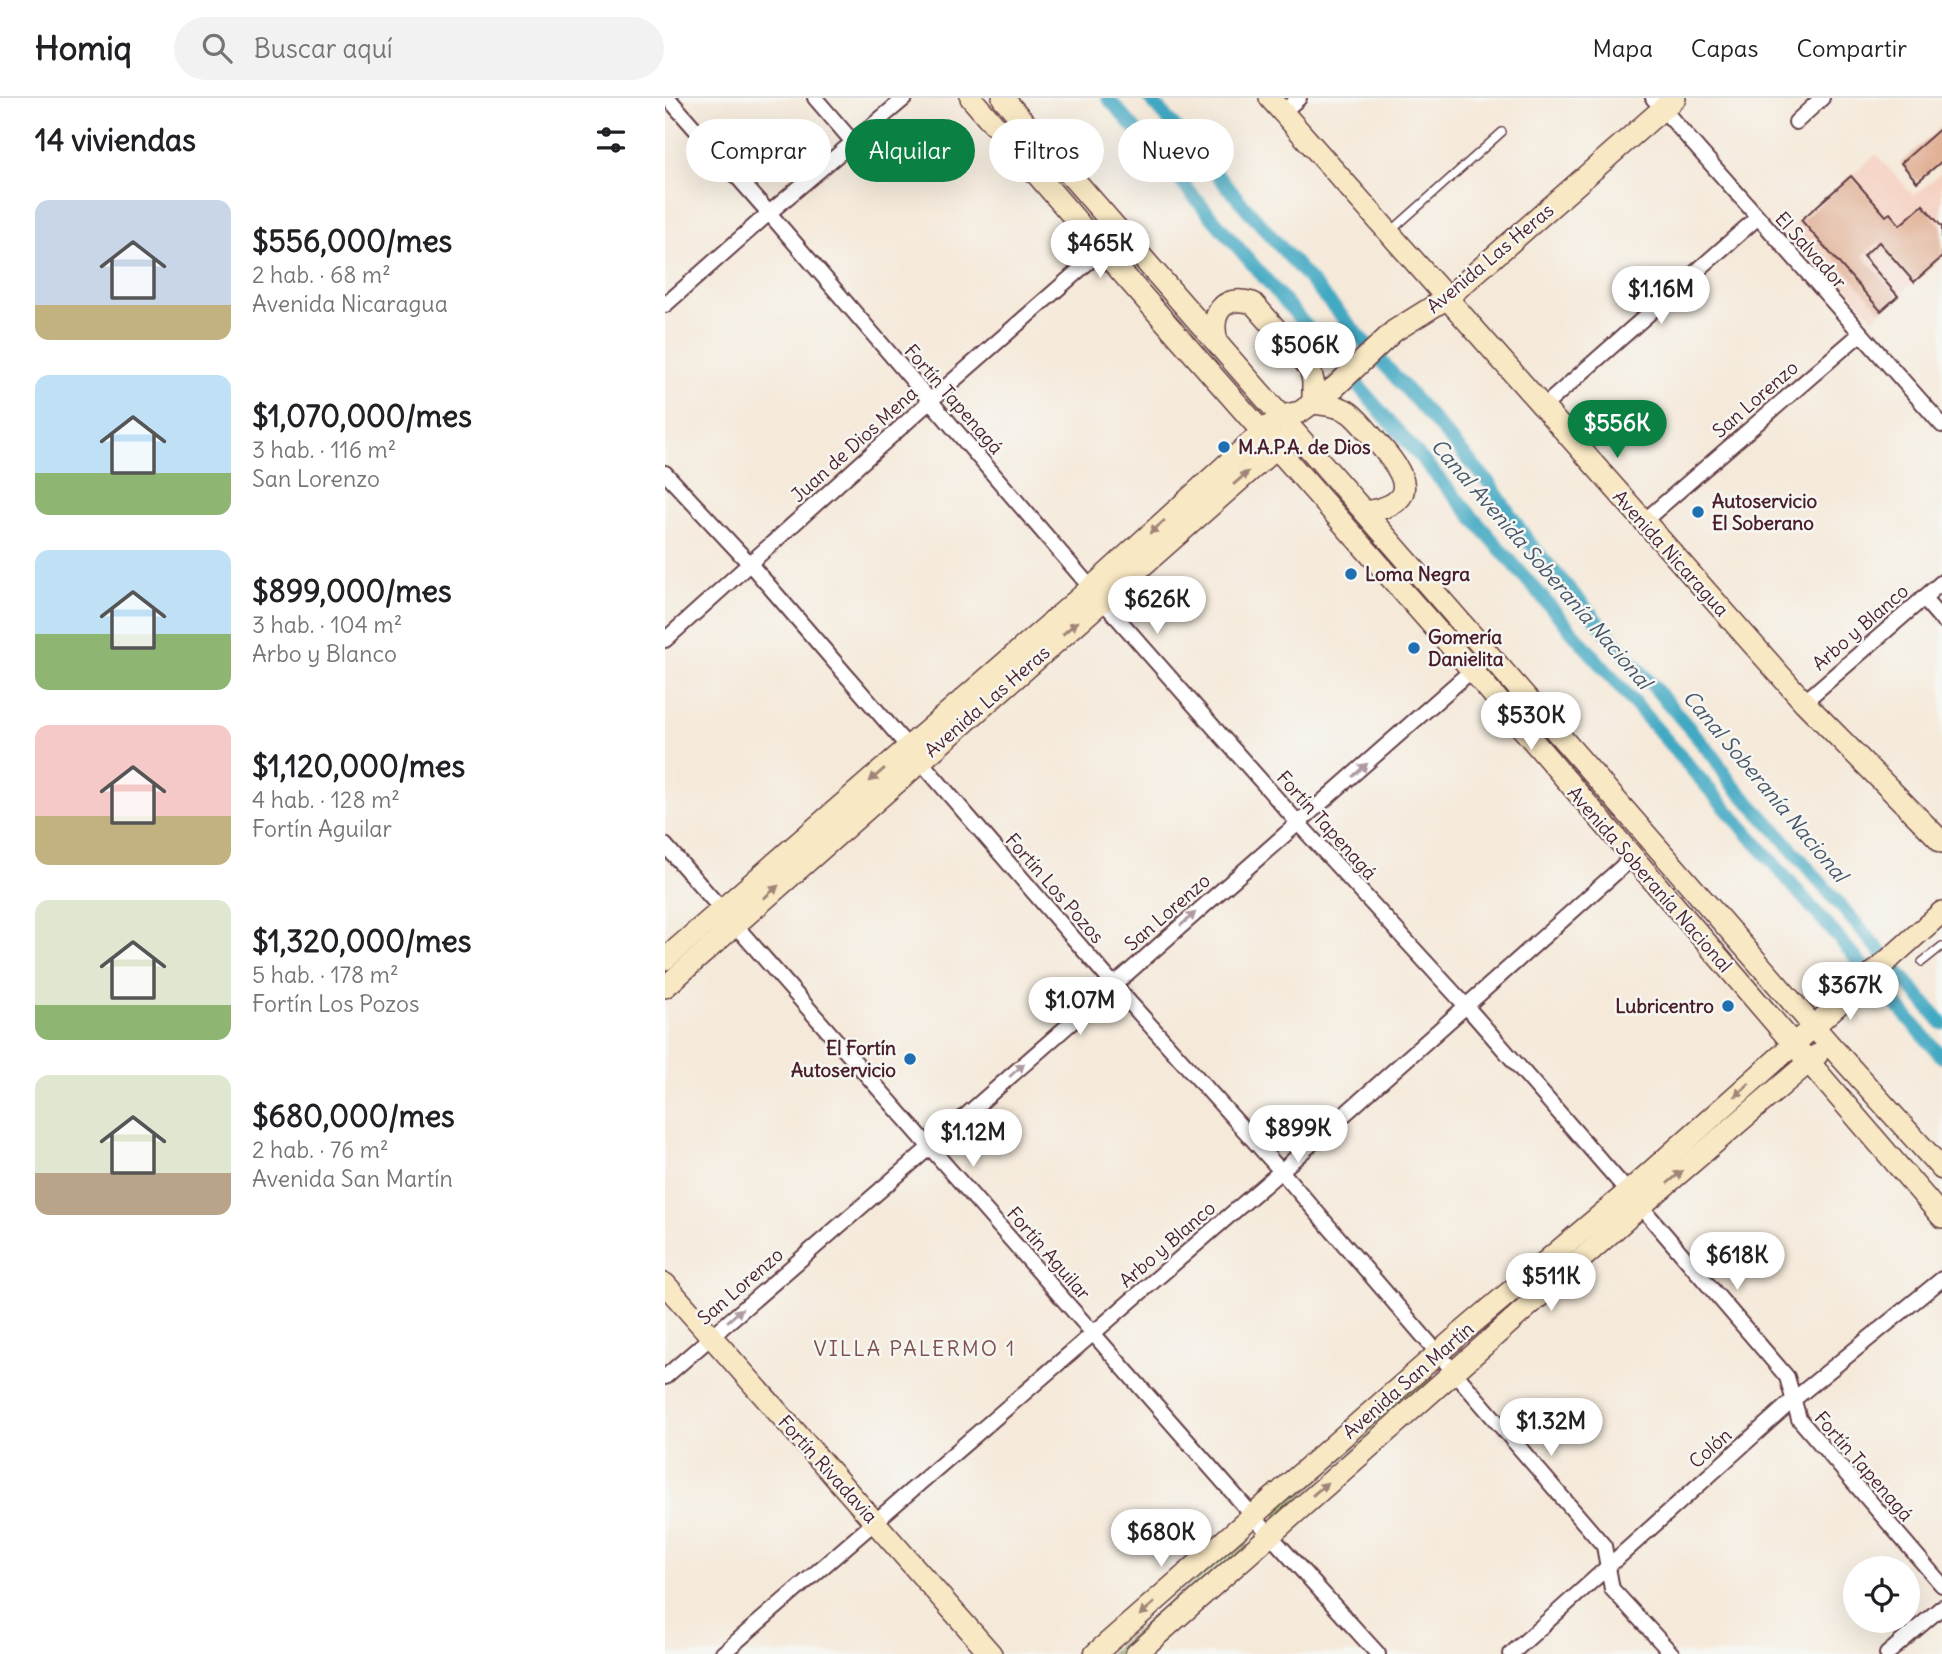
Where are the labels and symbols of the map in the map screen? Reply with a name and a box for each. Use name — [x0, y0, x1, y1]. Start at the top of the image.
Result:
street label: Avenida Las Heras — [1422, 198, 1558, 318]
street label: El Salvador — [1770, 207, 1852, 294]
pin: $465K — [1051, 220, 1149, 280]
pin: $1.16M — [1604, 266, 1718, 326]
pin: $506K — [1256, 322, 1354, 382]
street label: Fortín Tapenagá — [900, 339, 1009, 459]
street label: San Lorenzo — [1707, 355, 1803, 443]
street label: Juan de Dios Mena — [786, 381, 922, 507]
pin: $556K — [1568, 400, 1666, 460]
water label: Canal Avenida Soberanía Nacional — [1425, 433, 1660, 697]
place label: M.A.P.A. de Dios — [1238, 435, 1371, 459]
marker: M.A.P.A. de Dios — [1216, 439, 1232, 455]
one-way arrow — [1232, 470, 1250, 486]
street label: Avenida Nicaragua — [1608, 485, 1734, 621]
place label: Autoservicio El Soberano — [1712, 489, 1817, 535]
marker: Autoservicio El Soberano — [1690, 504, 1706, 520]
one-way arrow — [1148, 519, 1166, 535]
place label: Loma Negra — [1365, 562, 1470, 586]
marker: Loma Negra — [1343, 566, 1359, 582]
pin: $626K — [1108, 576, 1206, 636]
street label: Arbo y Blanco — [1807, 579, 1913, 675]
one-way arrow — [1061, 620, 1079, 636]
place label: Gomería Danielita — [1428, 625, 1504, 671]
street label: Avenida Las Heras — [919, 640, 1055, 762]
marker: Gomería Danielita — [1406, 640, 1422, 656]
water label: Canal Soberanía Nacional — [1677, 684, 1856, 890]
pin: $530K — [1482, 692, 1580, 752]
one-way arrow — [1351, 762, 1369, 778]
street label: Fortín Tapenagá — [1272, 766, 1382, 885]
one-way arrow — [868, 767, 885, 782]
street label: Avenida Soberanía Nacional — [1563, 781, 1737, 977]
street label: Fortín Los Pozos — [1001, 828, 1109, 948]
street label: San Lorenzo — [1119, 868, 1215, 956]
one-way arrow — [762, 884, 780, 900]
one-way arrow — [1179, 911, 1197, 927]
pin: $367K — [1801, 962, 1899, 1022]
pin: $1.07M — [1023, 978, 1137, 1037]
place label: Lubricentro — [1615, 994, 1714, 1018]
marker: Lubricentro — [1720, 998, 1736, 1014]
place label: El Fortín Autoservicio — [791, 1036, 896, 1082]
marker: El Fortín Autoservicio — [902, 1051, 918, 1067]
one-way arrow — [1008, 1062, 1025, 1078]
one-way arrow — [1733, 1082, 1750, 1098]
pin: $899K — [1249, 1105, 1347, 1165]
pin: $1.12M — [916, 1110, 1030, 1169]
one-way arrow — [1666, 1170, 1683, 1185]
street label: Arbo y Blanco — [1114, 1196, 1220, 1292]
street label: Fortín Aguilar — [1002, 1202, 1096, 1305]
pin: $618K — [1688, 1232, 1786, 1292]
street label: San Lorenzo — [692, 1242, 788, 1330]
pin: $511K — [1502, 1254, 1600, 1313]
one-way arrow — [726, 1308, 743, 1323]
street label: Avenida San Martín — [1338, 1317, 1478, 1443]
district label: VILLA PALERMO 1 — [814, 1335, 1016, 1362]
pin: $1.32M — [1494, 1398, 1608, 1458]
street label: Fortín Tapenagá — [1810, 1406, 1919, 1526]
street label: Fortín Rivadavia — [773, 1410, 883, 1528]
street label: Colón — [1684, 1423, 1736, 1473]
one-way arrow — [1311, 1481, 1329, 1497]
pin: $680K — [1112, 1510, 1210, 1569]
one-way arrow — [1138, 1601, 1156, 1617]

